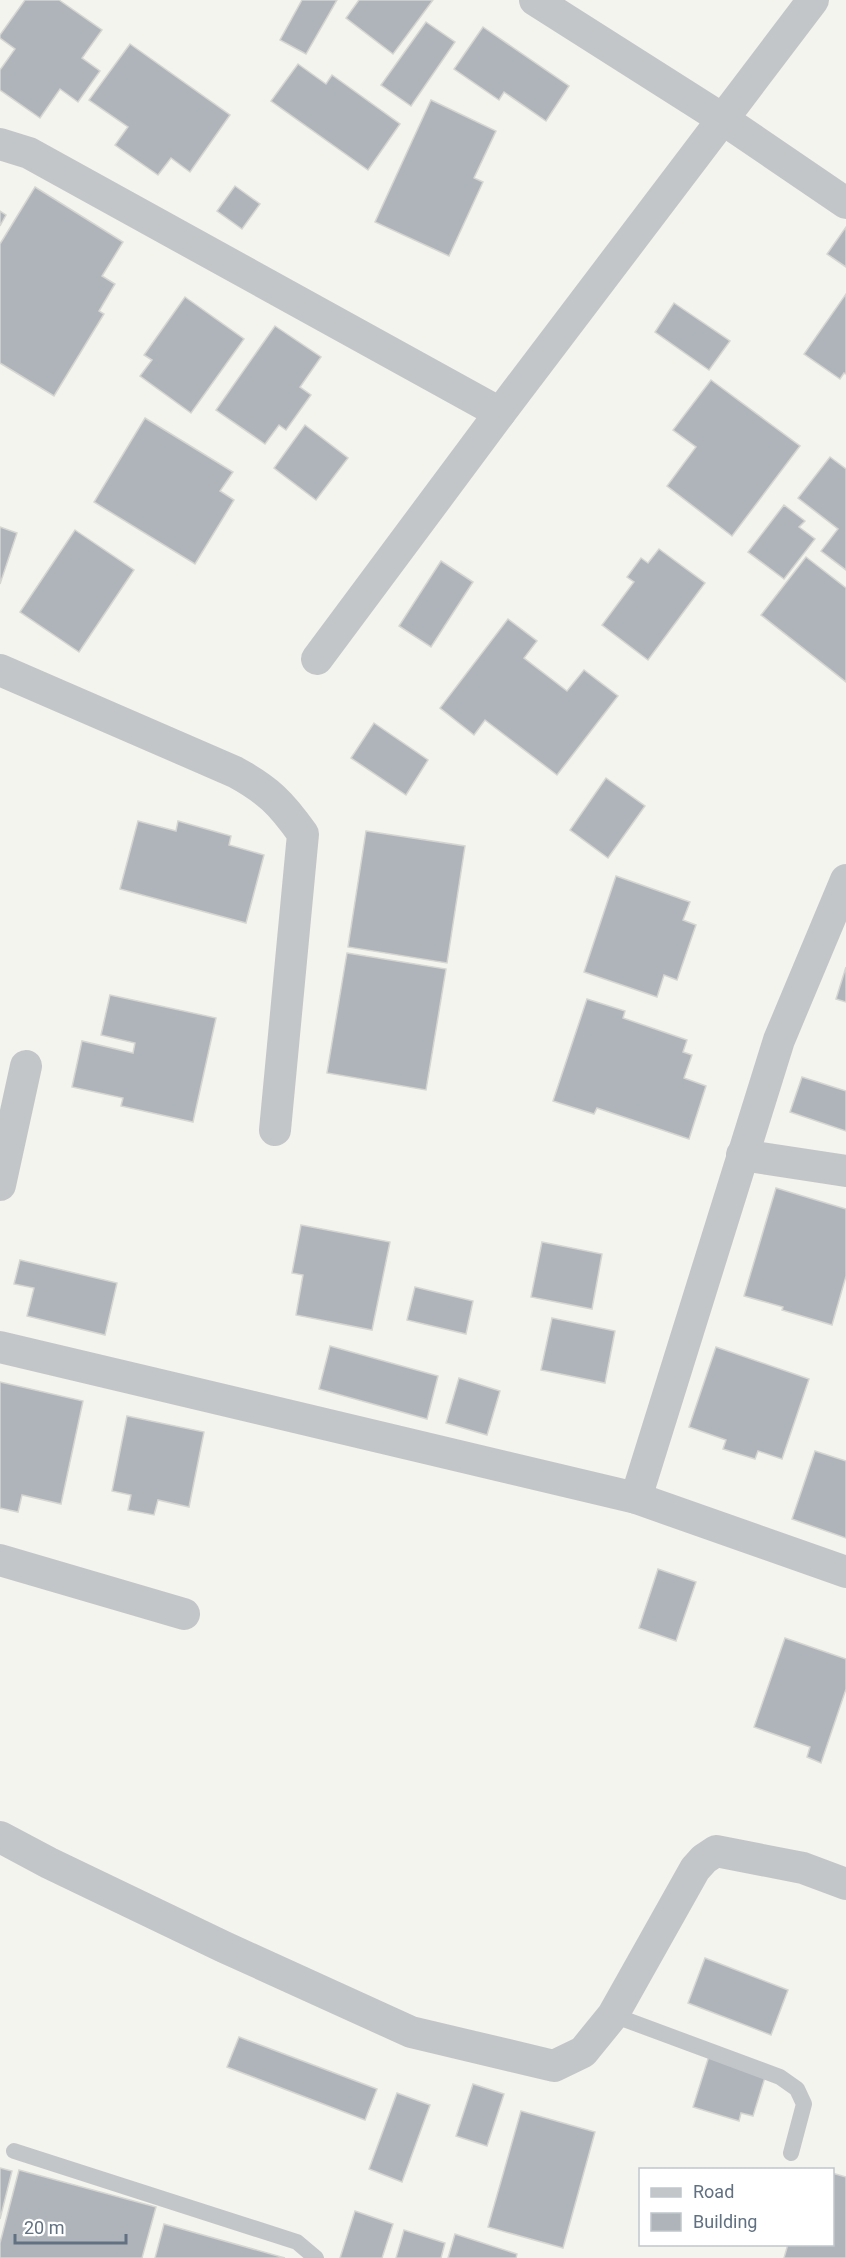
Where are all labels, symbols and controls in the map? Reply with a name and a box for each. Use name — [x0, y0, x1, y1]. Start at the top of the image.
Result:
legend — [639, 2168, 834, 2246]
text: Road — [693, 2181, 734, 2202]
scale bar — [15, 2207, 126, 2245]
text: Building — [693, 2211, 757, 2232]
text: 20 m — [24, 2217, 64, 2238]

